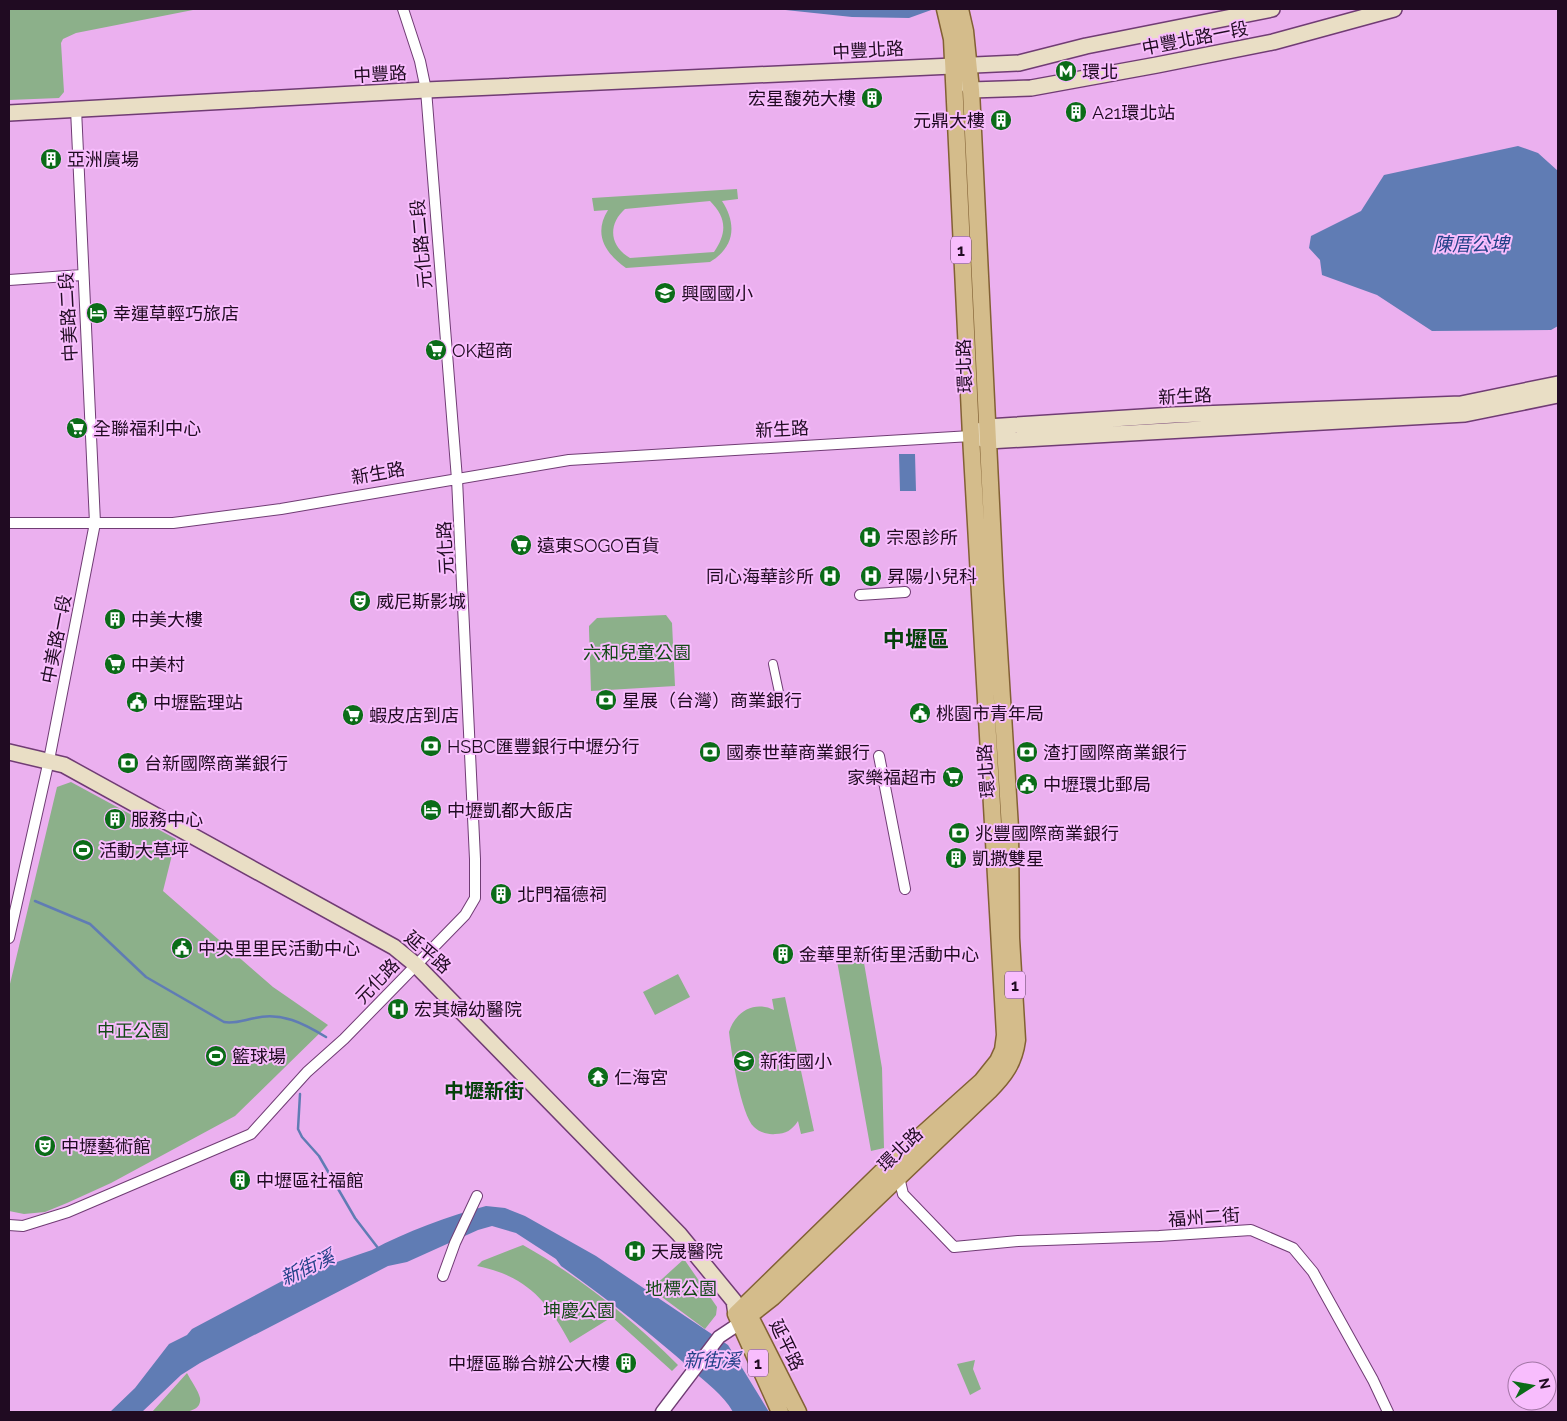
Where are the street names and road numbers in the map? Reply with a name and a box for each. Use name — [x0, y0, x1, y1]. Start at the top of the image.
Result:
street label: 中豐北路一段 — [1140, 17, 1250, 59]
street label: 中豐北路 — [831, 38, 905, 62]
street label: 中豐路 — [352, 62, 408, 86]
street label: 元化路二段 — [407, 198, 435, 290]
road number: 1 — [951, 236, 971, 264]
street label: 中美路二段 — [55, 272, 81, 362]
street label: 環北路 — [953, 339, 975, 393]
street label: 新生路 — [1157, 384, 1213, 408]
street label: 新生路 — [754, 417, 810, 441]
street label: 新生路 — [350, 458, 406, 488]
street label: 元化路 — [433, 520, 457, 576]
street label: 中美路一段 — [37, 593, 75, 685]
street label: 環北路 — [974, 743, 998, 799]
street label: 延平路 — [401, 926, 455, 978]
street label: 元化路 — [351, 954, 403, 1008]
road number: 1 — [1005, 972, 1025, 998]
street label: 環北路 — [873, 1123, 927, 1175]
street label: 福州二街 — [1167, 1204, 1241, 1230]
street label: 延平路 — [766, 1316, 808, 1374]
road number: 1 — [748, 1350, 768, 1376]

